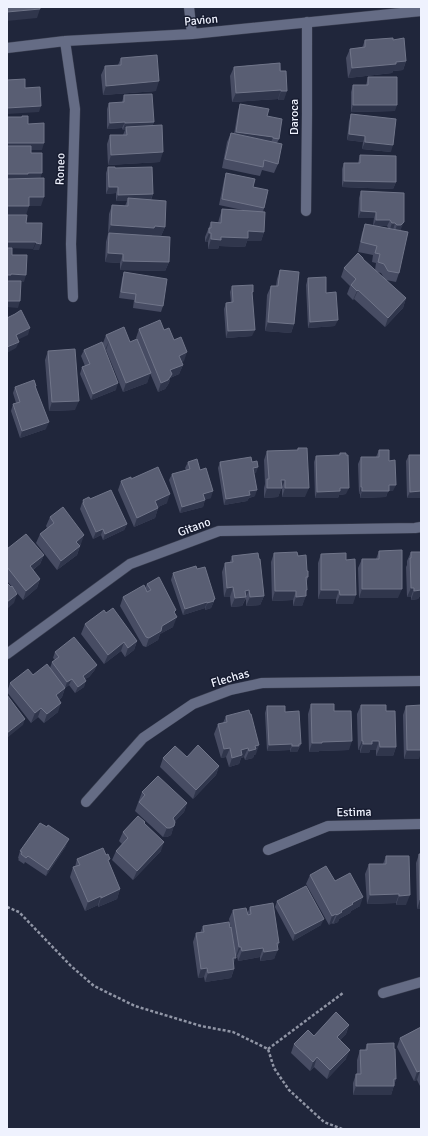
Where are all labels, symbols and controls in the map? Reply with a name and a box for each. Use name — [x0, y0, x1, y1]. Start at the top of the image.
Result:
street label: Pavion — [184, 12, 219, 29]
street label: Daroca — [287, 99, 302, 135]
street label: Roneo — [52, 153, 69, 185]
street label: Gitano — [176, 515, 213, 540]
street label: Flechas — [209, 666, 251, 691]
street label: Estima — [336, 805, 372, 820]

